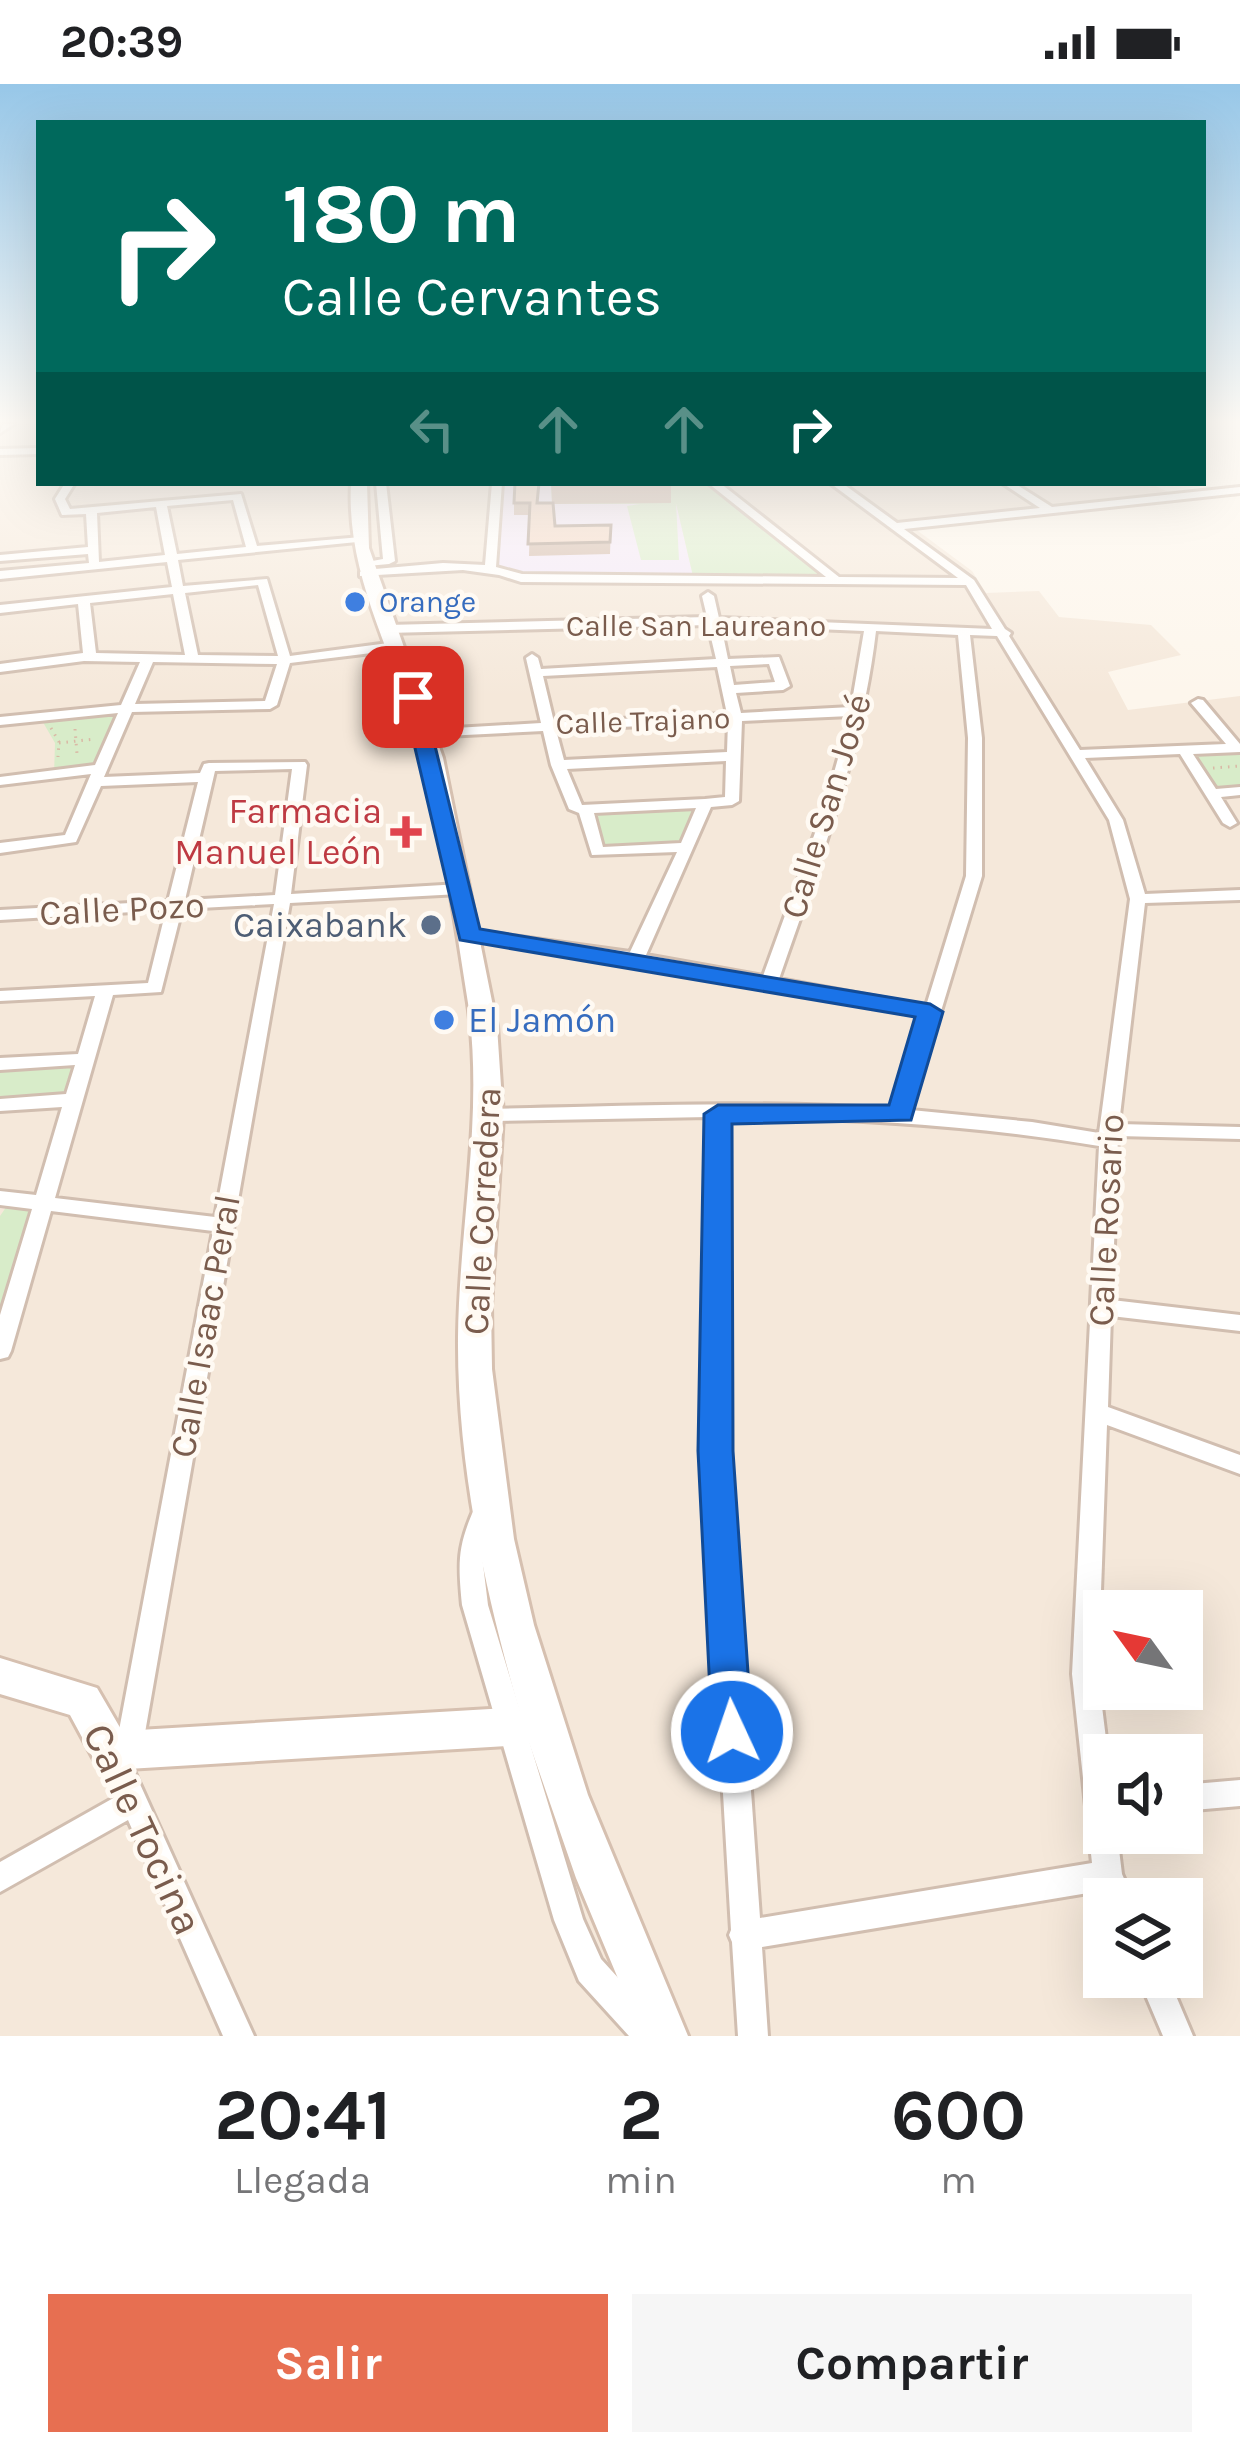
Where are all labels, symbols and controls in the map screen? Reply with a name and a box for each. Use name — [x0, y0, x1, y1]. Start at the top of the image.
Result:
text: 20:39 — [60, 16, 183, 68]
text: 180 m — [282, 165, 520, 263]
icon: right — [84, 168, 240, 324]
text: Calle Cervantes — [282, 265, 662, 329]
icon: left — [399, 396, 465, 462]
icon: ahead — [525, 396, 591, 462]
icon: ahead — [651, 396, 717, 462]
icon: right — [777, 396, 843, 462]
place label: Orange — [379, 584, 476, 620]
marker: Orange — [342, 589, 368, 615]
street label: Calle San Laureano — [566, 608, 826, 644]
pin — [362, 646, 464, 748]
icon: arrive — [380, 664, 446, 730]
street label: Calle San José — [772, 689, 880, 923]
street label: Calle Trajano — [555, 700, 731, 742]
place label: Farmacia Manuel León — [174, 790, 382, 873]
marker: Farmacia Manuel León — [393, 819, 419, 845]
street label: Calle Pozo — [38, 884, 206, 934]
place label: Caixabank — [233, 904, 407, 946]
marker: Caixabank — [418, 912, 444, 938]
place label: El Jamón — [468, 999, 616, 1041]
marker: El Jamón — [431, 1007, 457, 1033]
street label: Calle Corredera — [455, 1086, 509, 1336]
street label: Calle Rosario — [1079, 1113, 1133, 1327]
street label: Calle Isaac Peral — [161, 1191, 249, 1461]
north arrow — [1083, 1590, 1203, 1710]
map controls — [1083, 1590, 1203, 1998]
position arrow — [669, 1669, 795, 1795]
street label: Calle Tocina — [72, 1715, 214, 1943]
button: sound — [1083, 1734, 1203, 1854]
button: layers — [1083, 1878, 1203, 1998]
text: 20:41 — [214, 2073, 391, 2157]
text: 2 — [619, 2073, 663, 2157]
text: 600 — [891, 2073, 1026, 2157]
text: Llegada — [234, 2157, 371, 2203]
text: min — [605, 2157, 677, 2203]
text: m — [940, 2157, 977, 2203]
button: Salir — [48, 2294, 608, 2432]
button: Compartir — [632, 2294, 1192, 2432]

